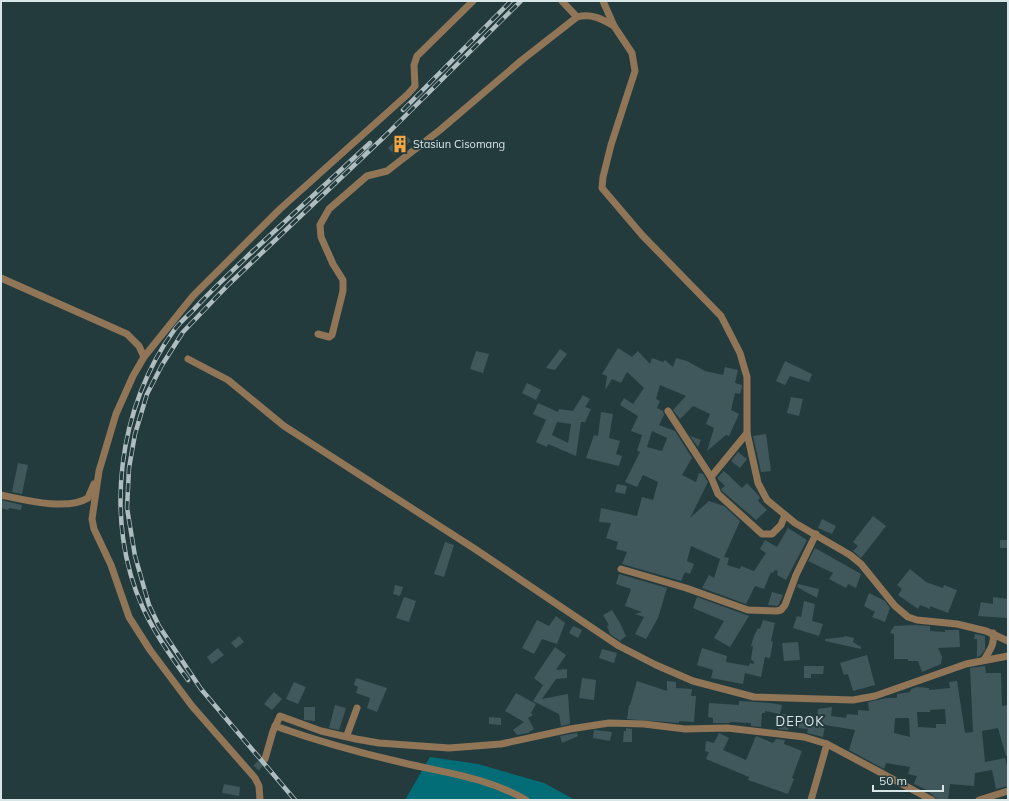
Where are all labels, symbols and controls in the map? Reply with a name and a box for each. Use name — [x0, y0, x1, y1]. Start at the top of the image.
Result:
building icon: Stasiun Cisomang — [390, 134, 410, 154]
place label: Stasiun Cisomang — [413, 137, 505, 151]
district label: DEPOK — [776, 713, 825, 729]
scale bar — [873, 767, 943, 793]
text: 50 m — [879, 773, 907, 788]

